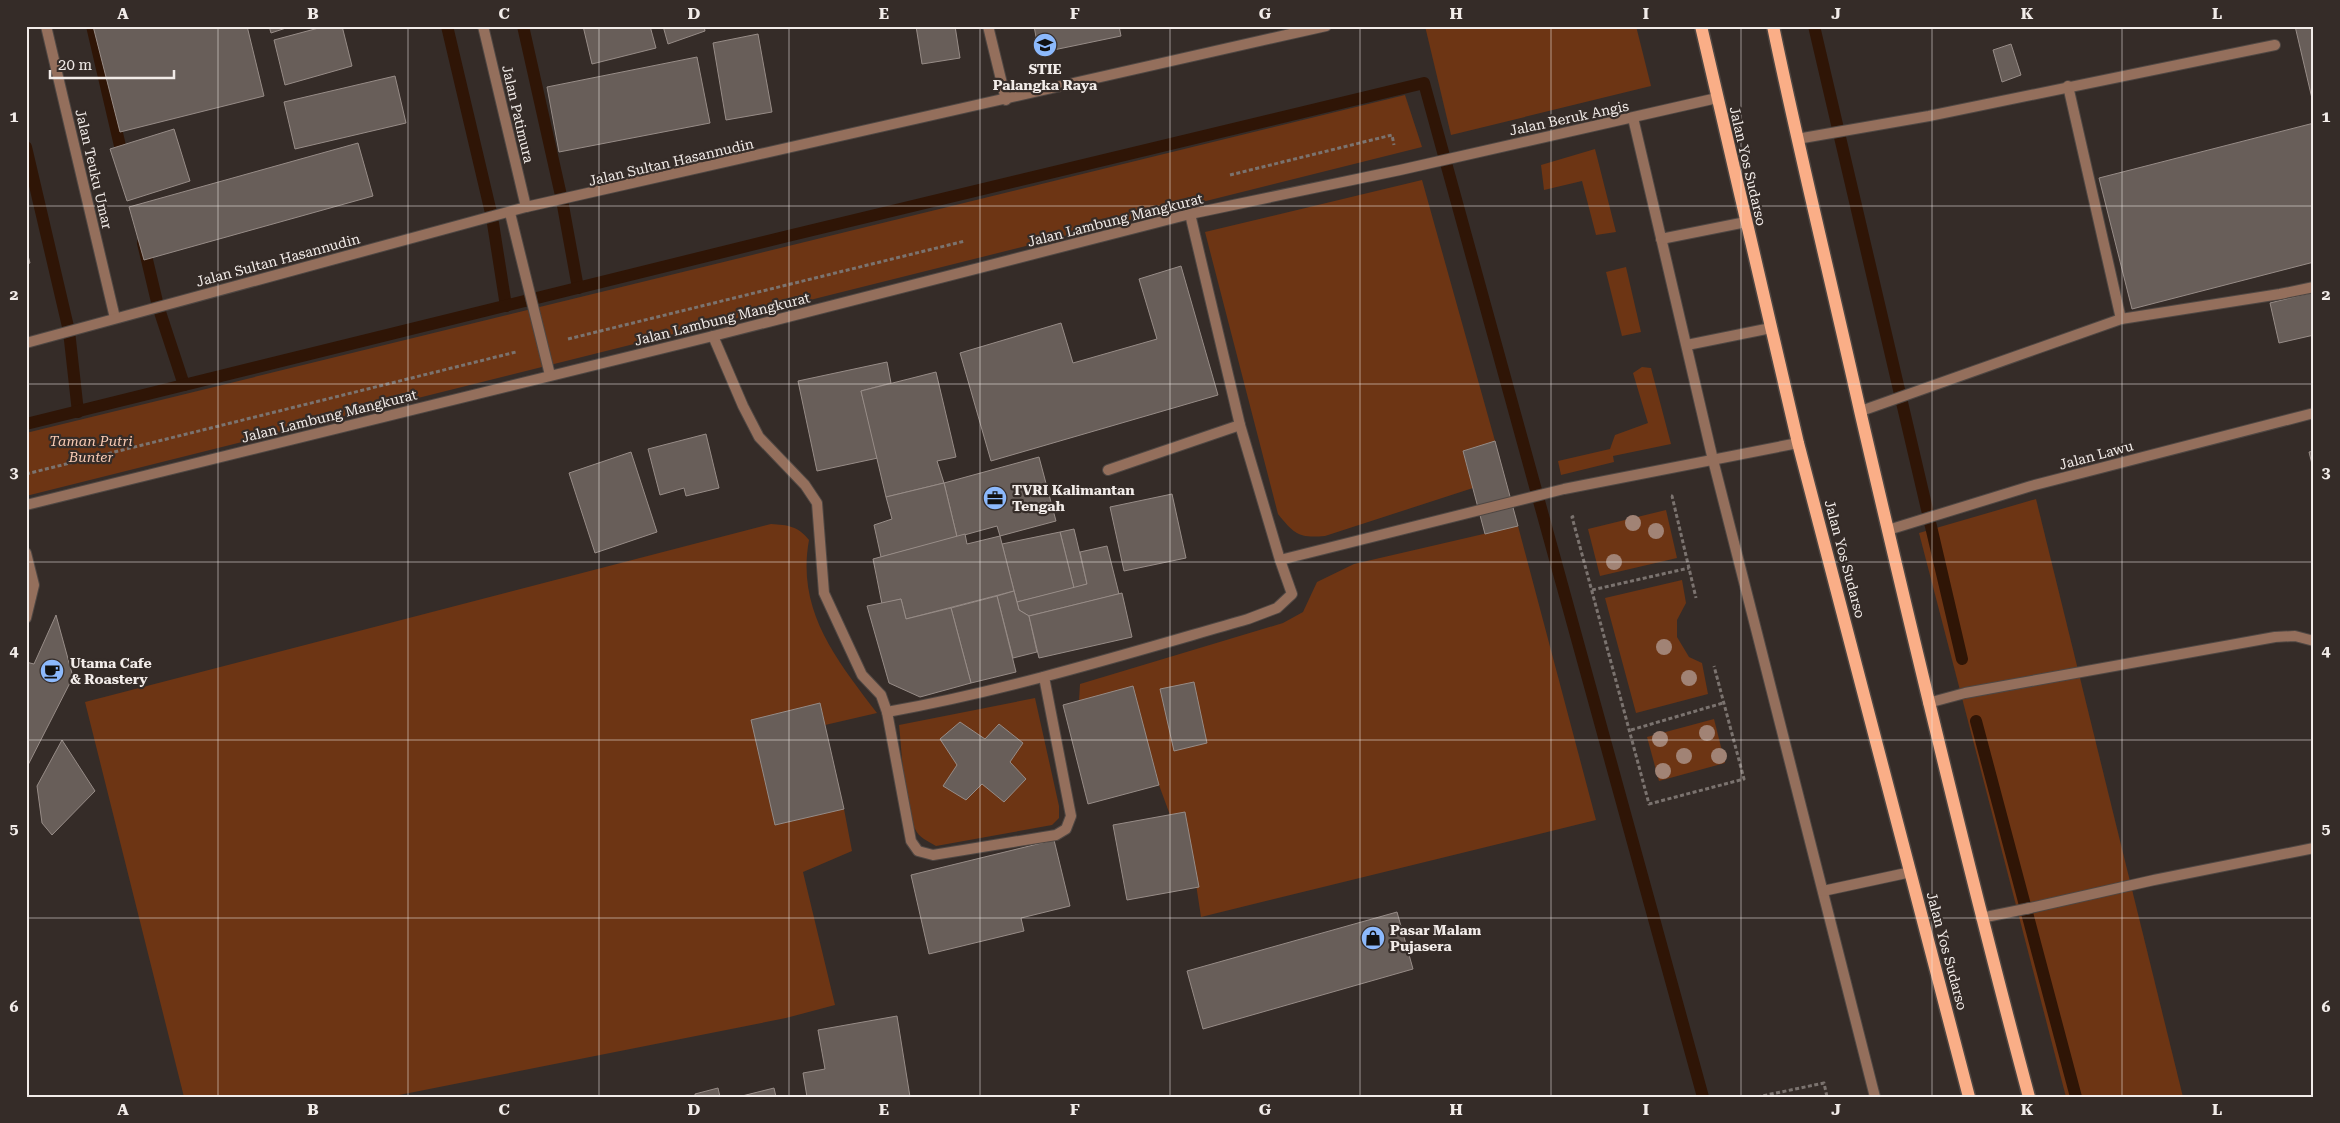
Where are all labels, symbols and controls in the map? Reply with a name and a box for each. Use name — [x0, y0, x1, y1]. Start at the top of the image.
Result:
text: A — [117, 4, 129, 23]
text: B — [307, 4, 319, 23]
text: C — [498, 4, 510, 23]
text: D — [688, 4, 701, 23]
text: E — [879, 4, 889, 23]
text: F — [1070, 4, 1080, 23]
text: G — [1259, 4, 1272, 23]
text: H — [1449, 4, 1463, 23]
text: I — [1643, 4, 1649, 23]
text: J — [1831, 4, 1841, 23]
text: K — [2021, 4, 2034, 23]
text: L — [2212, 4, 2222, 23]
school or university icon: STIE Palangka Raya — [1032, 32, 1058, 58]
scale bar — [50, 48, 174, 80]
text: 20 m — [58, 56, 93, 74]
place label: STIE Palangka Raya — [993, 61, 1098, 93]
street label: Jalan Patimura — [499, 63, 537, 165]
street label: Jalan Beruk Angis — [1508, 97, 1630, 138]
street label: Jalan Yos Sudarso — [1726, 105, 1770, 227]
text: 1 — [10, 107, 19, 126]
street label: Jalan Teuku Umar — [72, 107, 116, 231]
text: 1 — [2322, 107, 2331, 126]
street label: Jalan Sultan Hasannudin — [587, 135, 755, 189]
street label: Jalan Lambung Mangkurat — [1026, 190, 1204, 250]
street label: Jalan Sultan Hasannudin — [194, 230, 362, 290]
text: 2 — [10, 285, 19, 304]
text: 2 — [2322, 285, 2331, 304]
street label: Jalan Lambung Mangkurat — [633, 289, 811, 349]
street label: Jalan Lambung Mangkurat — [240, 386, 418, 446]
park label: Taman Putri Bunter — [49, 433, 133, 465]
street label: Jalan Lawu — [2057, 437, 2135, 473]
text: 3 — [10, 463, 19, 482]
text: 3 — [2322, 463, 2331, 482]
place label: TVRI Kalimantan Tengah — [1012, 482, 1135, 514]
office icon: TVRI Kalimantan Tengah — [982, 485, 1008, 511]
street label: Jalan Yos Sudarso — [1821, 498, 1869, 620]
text: 4 — [10, 641, 19, 660]
text: 4 — [2322, 641, 2331, 660]
place label: Utama Cafe & Roastery — [70, 655, 152, 687]
cafe icon: Utama Cafe & Roastery — [39, 658, 65, 684]
text: 5 — [10, 819, 19, 838]
text: 5 — [2322, 819, 2331, 838]
street label: Jalan Yos Sudarso — [1923, 890, 1971, 1012]
place label: Pasar Malam Pujasera — [1390, 922, 1482, 954]
shop icon: Pasar Malam Pujasera — [1360, 925, 1386, 951]
text: 6 — [10, 997, 19, 1016]
text: 6 — [2322, 997, 2331, 1016]
text: A — [117, 1100, 129, 1119]
text: B — [307, 1100, 319, 1119]
text: C — [498, 1100, 510, 1119]
text: D — [688, 1100, 701, 1119]
text: E — [879, 1100, 889, 1119]
text: F — [1070, 1100, 1080, 1119]
text: G — [1259, 1100, 1272, 1119]
text: H — [1449, 1100, 1463, 1119]
text: I — [1643, 1100, 1649, 1119]
text: J — [1831, 1100, 1841, 1119]
text: K — [2021, 1100, 2034, 1119]
text: L — [2212, 1100, 2222, 1119]

